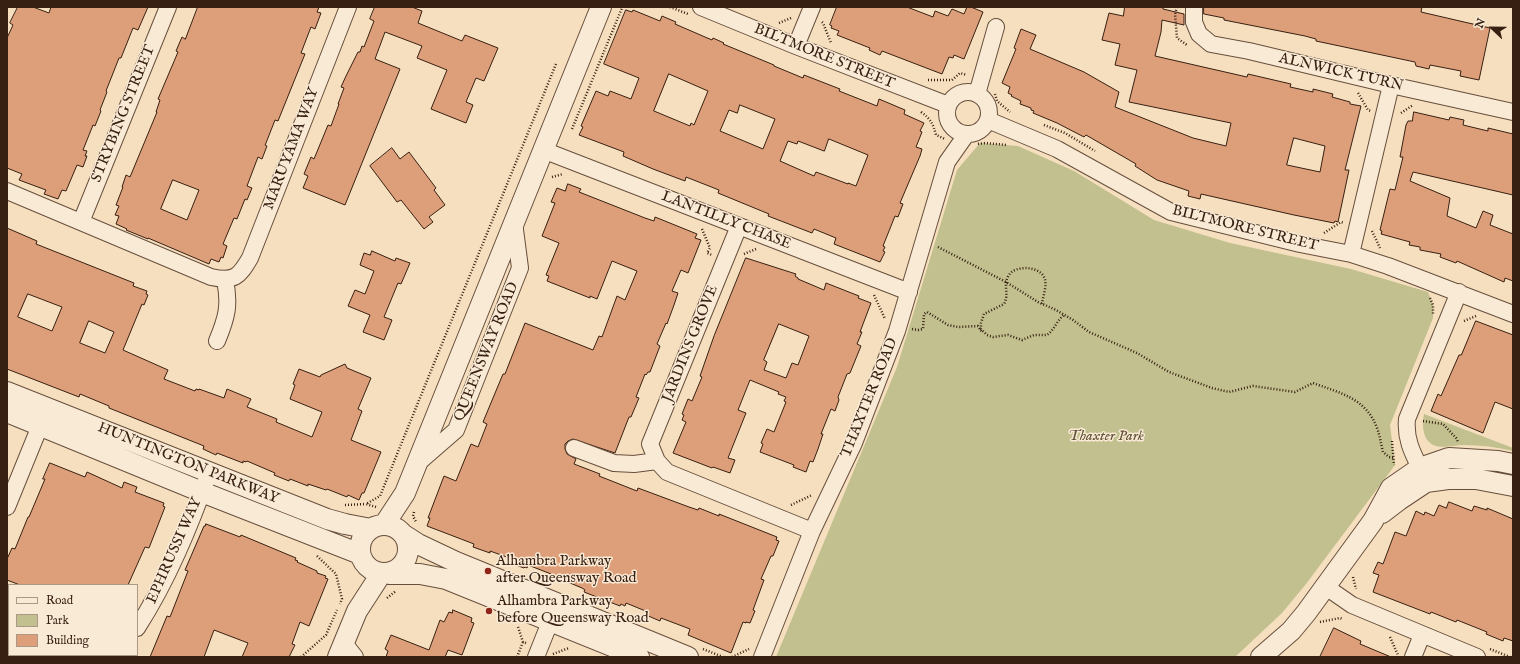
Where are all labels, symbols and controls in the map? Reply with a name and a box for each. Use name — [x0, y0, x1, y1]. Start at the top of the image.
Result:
north arrow — [1472, 8, 1512, 48]
text: N — [1473, 16, 1489, 31]
street label: BILTMORE STREET — [751, 21, 897, 93]
street label: STRYBING STREET — [88, 43, 160, 185]
street label: ALNWICK TURN — [1277, 50, 1405, 96]
street label: MARUYAMA WAY — [260, 85, 324, 213]
street label: LANTILLY CHASE — [659, 188, 793, 254]
street label: BILTMORE STREET — [1170, 202, 1320, 256]
street label: QUEENSWAY ROAD — [451, 280, 523, 424]
street label: JARDINS GROVE — [659, 283, 723, 405]
street label: THAXTER ROAD — [838, 336, 902, 460]
street label: HUNTINGTON PARKWAY — [95, 419, 281, 509]
park label: Thaxter Park — [1068, 428, 1144, 446]
street label: EPHRUSSI WAY — [144, 495, 206, 607]
place label: Alhambra Parkway after Queensway Road — [496, 553, 637, 588]
marker: Alhambra Parkway after Queensway Road — [483, 566, 493, 576]
legend — [8, 584, 138, 656]
text: Road — [46, 593, 73, 608]
place label: Alhambra Parkway before Queensway Road — [497, 593, 649, 628]
marker: Alhambra Parkway before Queensway Road — [484, 606, 494, 616]
text: Park — [46, 613, 69, 628]
text: Building — [46, 633, 89, 648]

